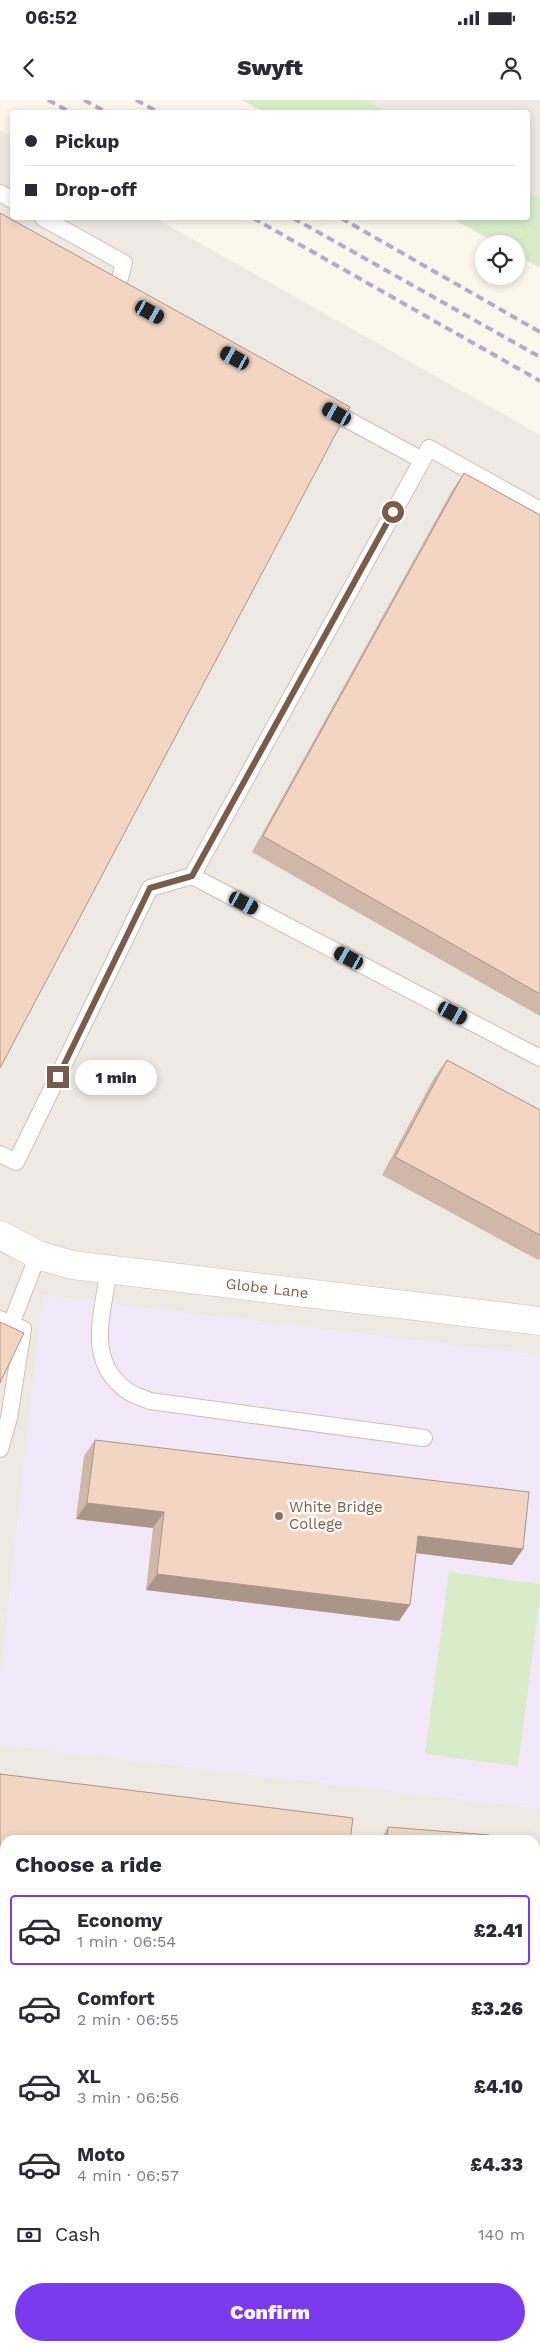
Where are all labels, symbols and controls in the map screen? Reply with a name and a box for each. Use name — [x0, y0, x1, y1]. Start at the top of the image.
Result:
text: 06:52 — [25, 6, 77, 29]
icon: back — [15, 54, 43, 82]
icon: person — [497, 54, 525, 82]
text: Swyft — [237, 55, 303, 80]
text: Pickup — [55, 130, 119, 153]
text: Drop-off — [55, 178, 137, 201]
map controls — [475, 235, 525, 285]
button: locate — [475, 235, 525, 285]
car — [133, 298, 166, 326]
car — [218, 344, 251, 372]
car — [320, 400, 353, 428]
route start — [382, 501, 404, 523]
car — [227, 889, 260, 917]
car — [332, 944, 365, 972]
car — [436, 999, 469, 1027]
callout: 1 min — [76, 1060, 158, 1094]
route end — [47, 1066, 69, 1088]
text: 1 min — [95, 1068, 137, 1087]
street label: Globe Lane — [225, 1274, 310, 1302]
place label: White Bridge College — [289, 1498, 383, 1533]
marker: White Bridge College — [273, 1510, 285, 1522]
text: Choose a ride — [15, 1852, 162, 1877]
icon: car — [17, 1908, 62, 1953]
text: Economy — [77, 1909, 162, 1932]
text: £2.41 — [474, 1919, 523, 1942]
text: 1 min · 06:54 — [77, 1932, 176, 1951]
icon: car — [17, 1986, 62, 2031]
text: Comfort — [77, 1987, 155, 2010]
text: £3.26 — [471, 1997, 523, 2020]
text: 2 min · 06:55 — [77, 2010, 179, 2029]
icon: car — [17, 2064, 62, 2109]
text: XL — [77, 2065, 101, 2088]
text: £4.10 — [474, 2075, 523, 2098]
text: 3 min · 06:56 — [77, 2088, 179, 2107]
icon: car — [17, 2142, 62, 2187]
text: Moto — [77, 2143, 125, 2166]
text: £4.33 — [470, 2153, 523, 2176]
text: 4 min · 06:57 — [77, 2166, 179, 2185]
icon: cash — [15, 2221, 43, 2249]
text: Cash — [55, 2223, 101, 2246]
text: 140 m — [478, 2225, 525, 2244]
button: Confirm — [15, 2283, 525, 2341]

